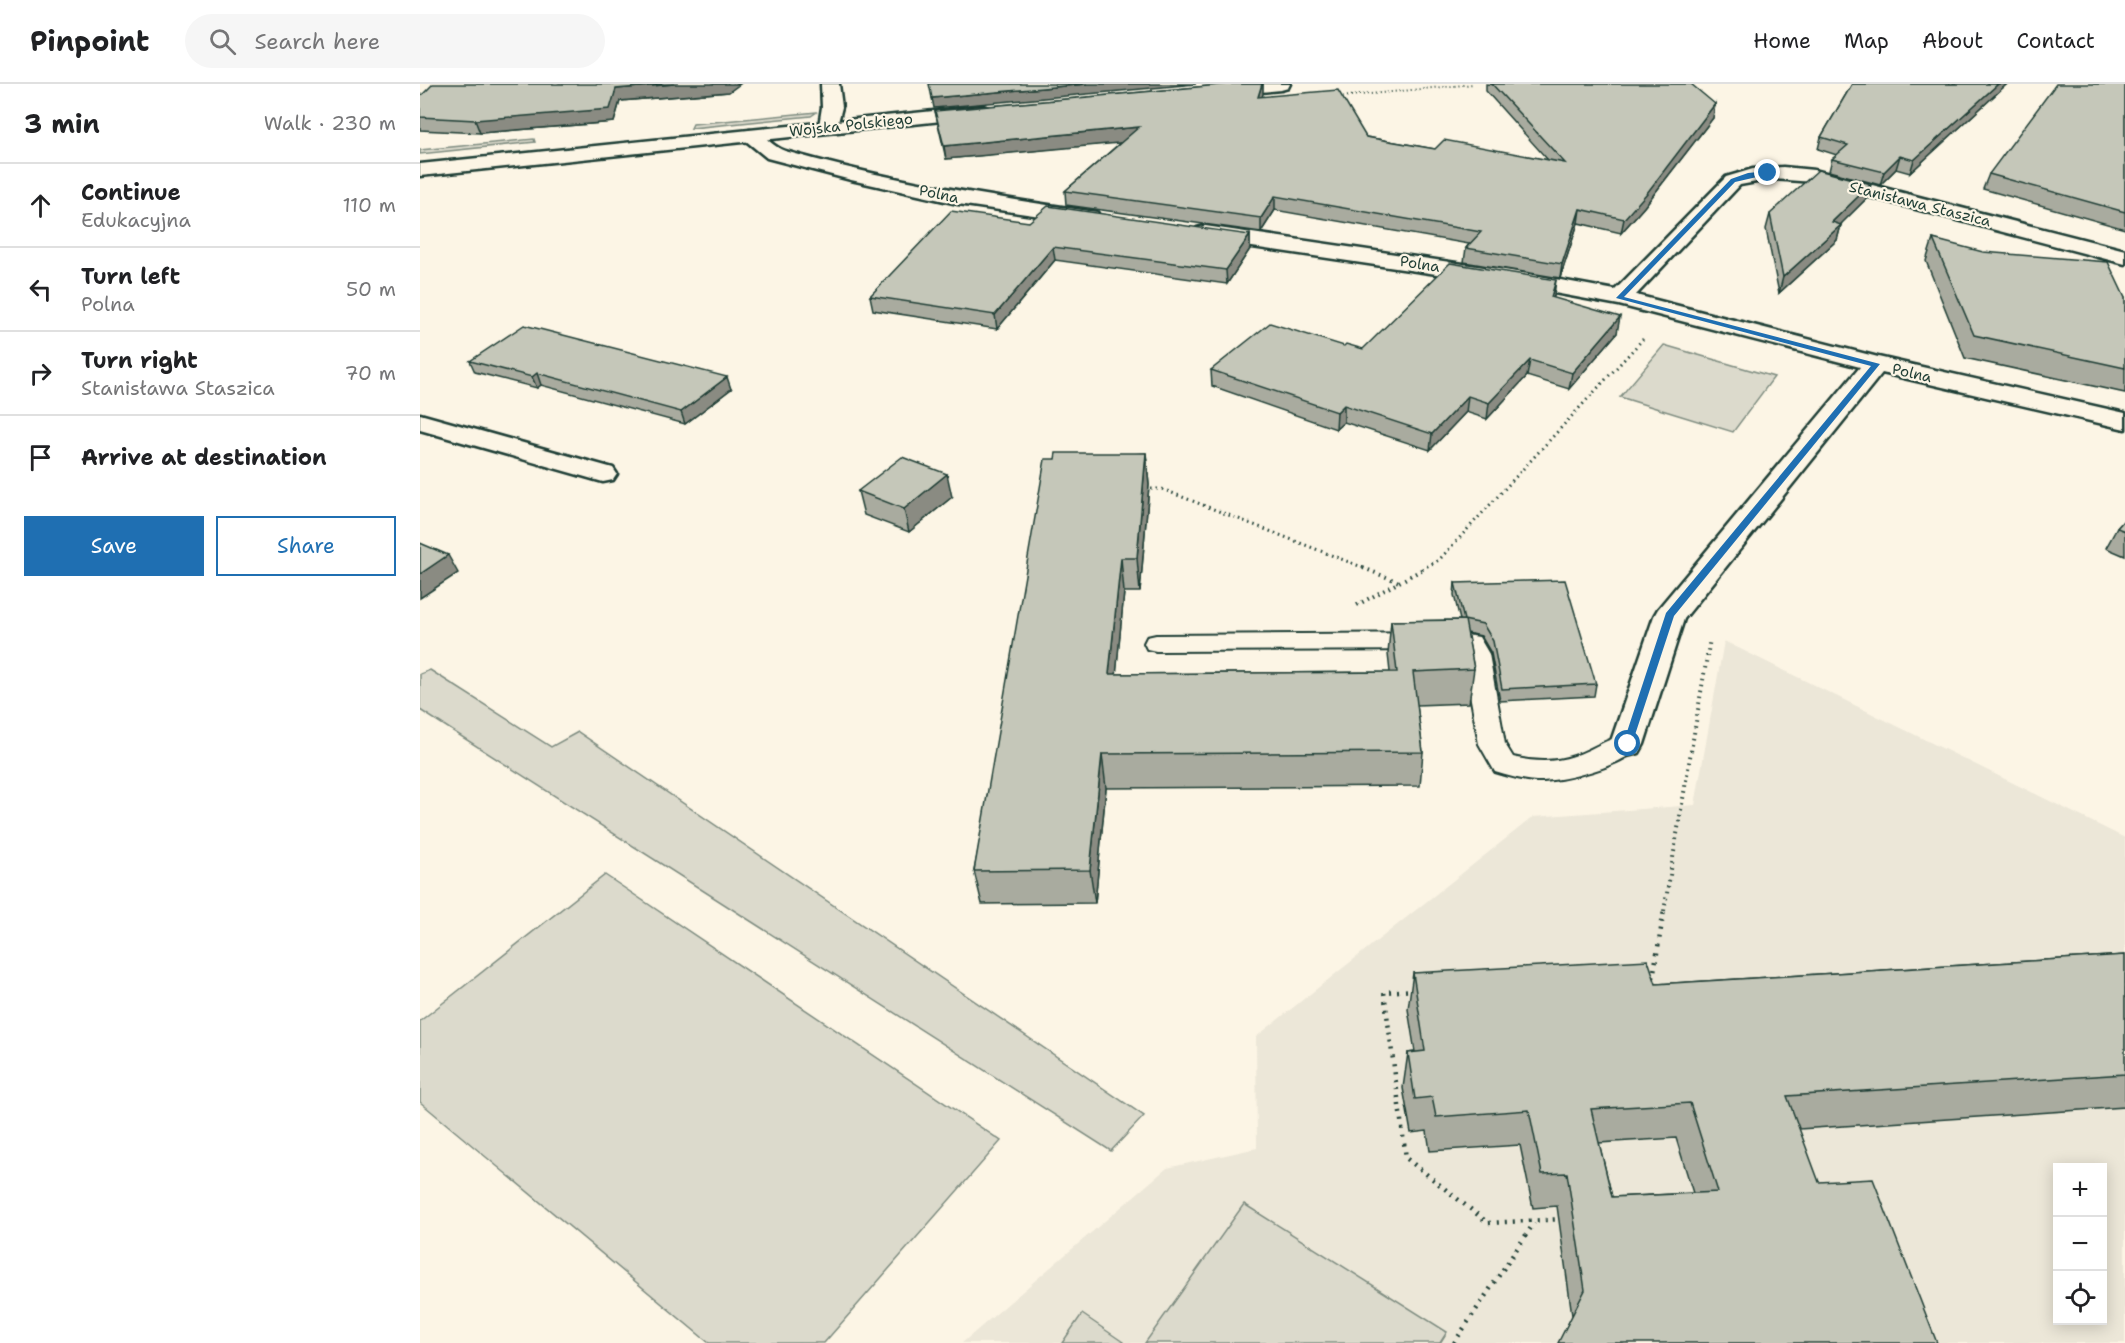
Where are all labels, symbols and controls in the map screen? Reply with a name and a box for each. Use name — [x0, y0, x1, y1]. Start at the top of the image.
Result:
search box — [185, 14, 605, 68]
text: Pinpoint — [30, 22, 149, 60]
icon: search — [206, 25, 239, 58]
text: Search here — [254, 27, 380, 56]
text: Home — [1753, 27, 1811, 55]
text: Map — [1844, 27, 1889, 55]
text: About — [1922, 27, 1983, 55]
text: Contact — [2016, 27, 2095, 55]
text: 3 min — [24, 106, 100, 141]
street label: Wojska Polskiego — [788, 109, 914, 141]
text: Walk · 230 m — [264, 110, 396, 136]
route end — [1754, 159, 1780, 185]
street label: Stanisława Staszica — [1847, 177, 1994, 231]
text: Continue — [81, 178, 181, 207]
street label: Polna — [917, 180, 961, 208]
icon: ahead — [24, 189, 57, 222]
text: 110 m — [342, 192, 396, 218]
text: Edukacyjna — [81, 207, 191, 233]
street label: Polna — [1399, 251, 1442, 277]
text: Turn left — [81, 262, 180, 291]
icon: left — [24, 273, 57, 306]
text: 50 m — [346, 276, 396, 302]
text: Polna — [81, 291, 135, 317]
text: Turn right — [81, 346, 198, 375]
icon: right — [24, 357, 57, 390]
street label: Polna — [1890, 359, 1934, 387]
text: 70 m — [344, 360, 396, 386]
text: Stanisława Staszica — [81, 375, 275, 401]
icon: arrive — [24, 441, 57, 474]
text: Arrive at destination — [81, 443, 327, 472]
button: Save — [24, 516, 204, 576]
button: Share — [216, 516, 396, 576]
route start — [1614, 730, 1640, 756]
map controls — [2053, 1163, 2107, 1325]
button: + — [2053, 1163, 2107, 1217]
button: − — [2053, 1217, 2107, 1271]
button: locate — [2053, 1271, 2107, 1325]

